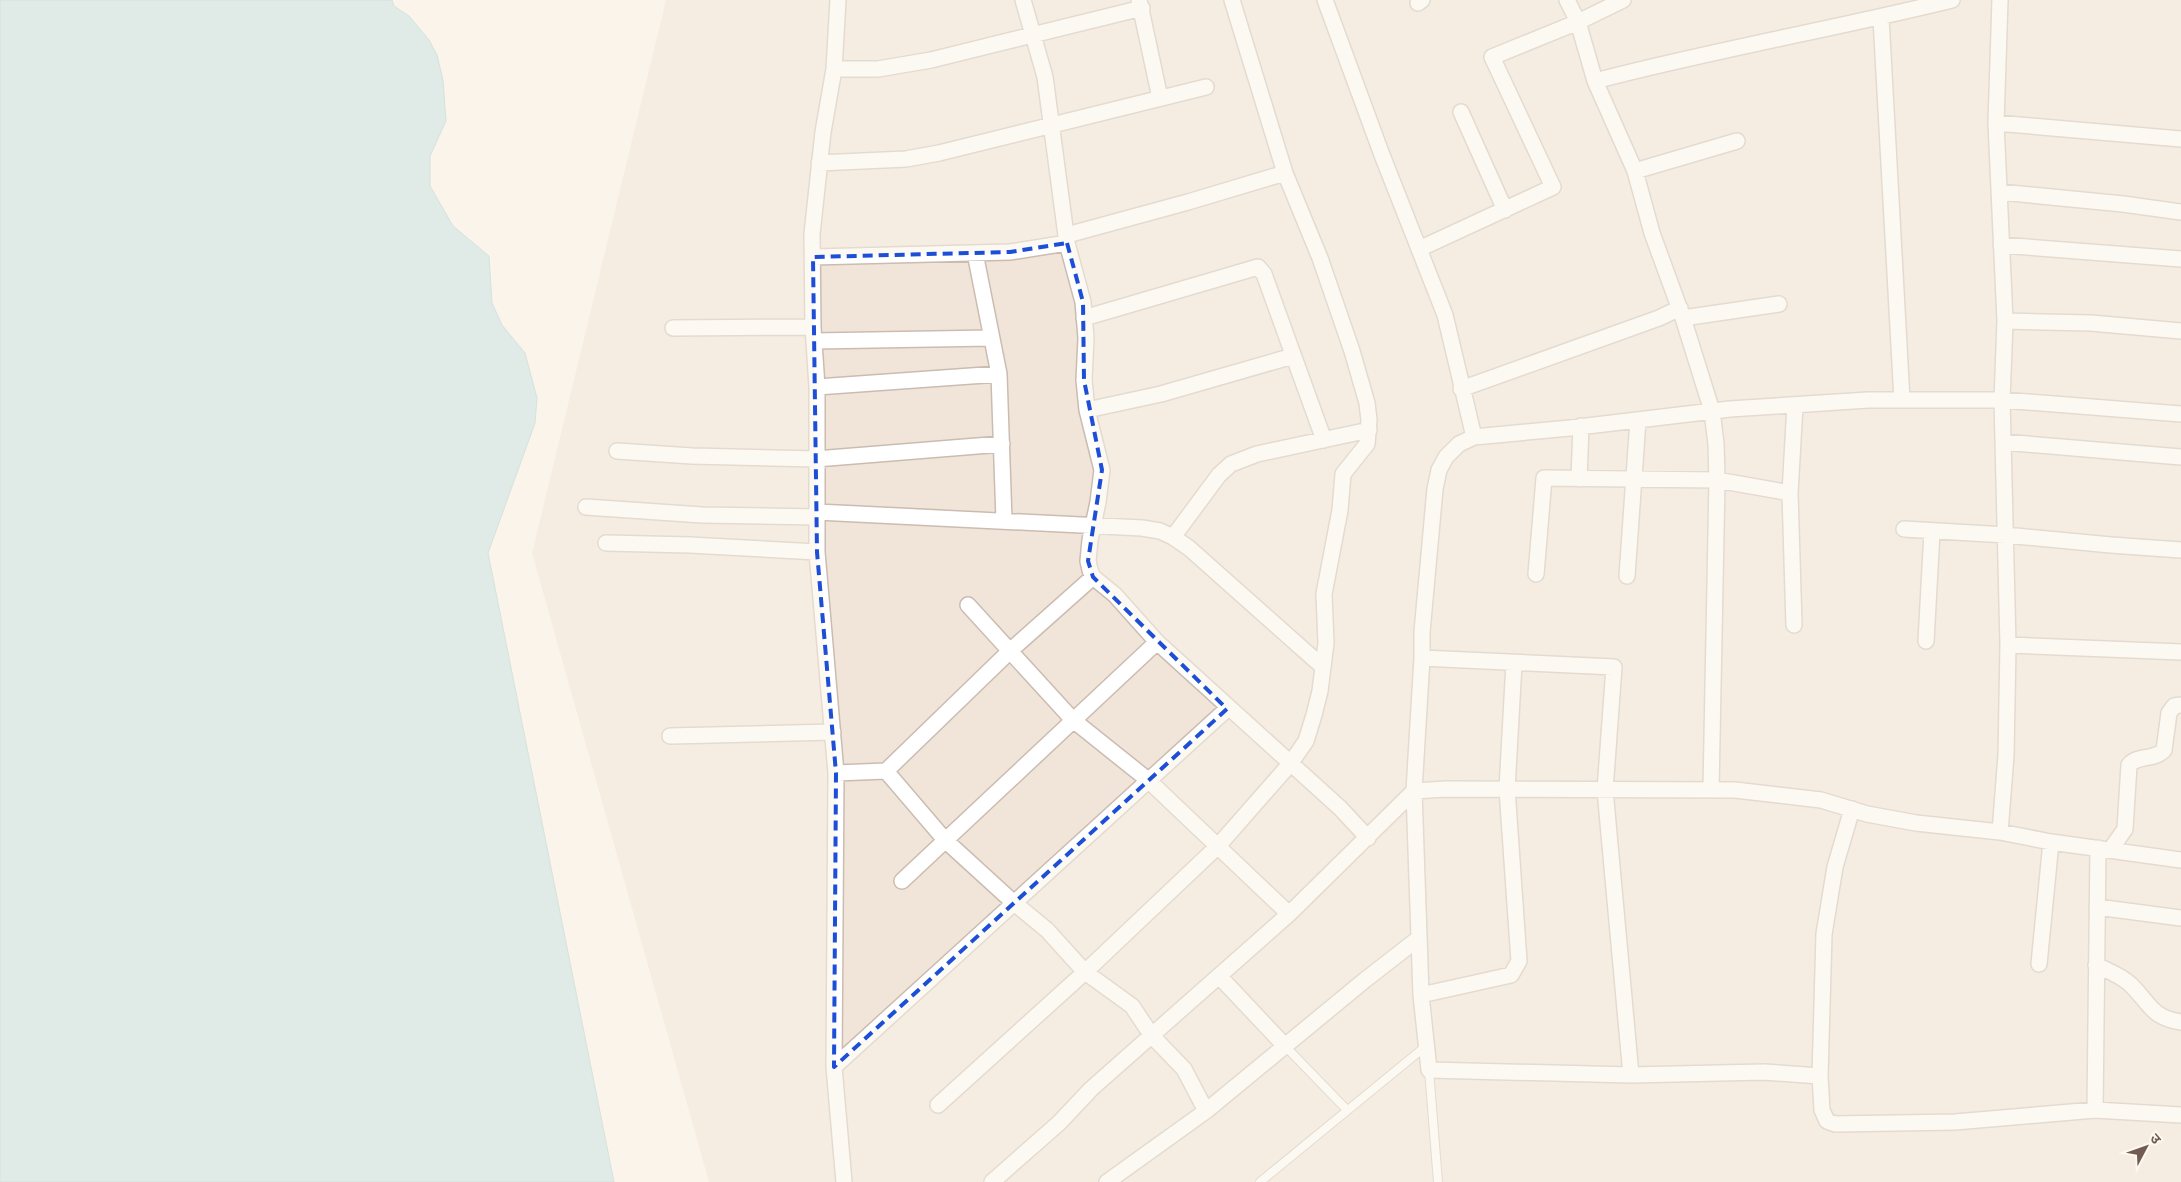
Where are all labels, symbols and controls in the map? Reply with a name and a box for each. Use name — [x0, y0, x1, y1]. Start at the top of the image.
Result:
north arrow — [2121, 1122, 2171, 1172]
text: उ — [2147, 1130, 2165, 1147]

